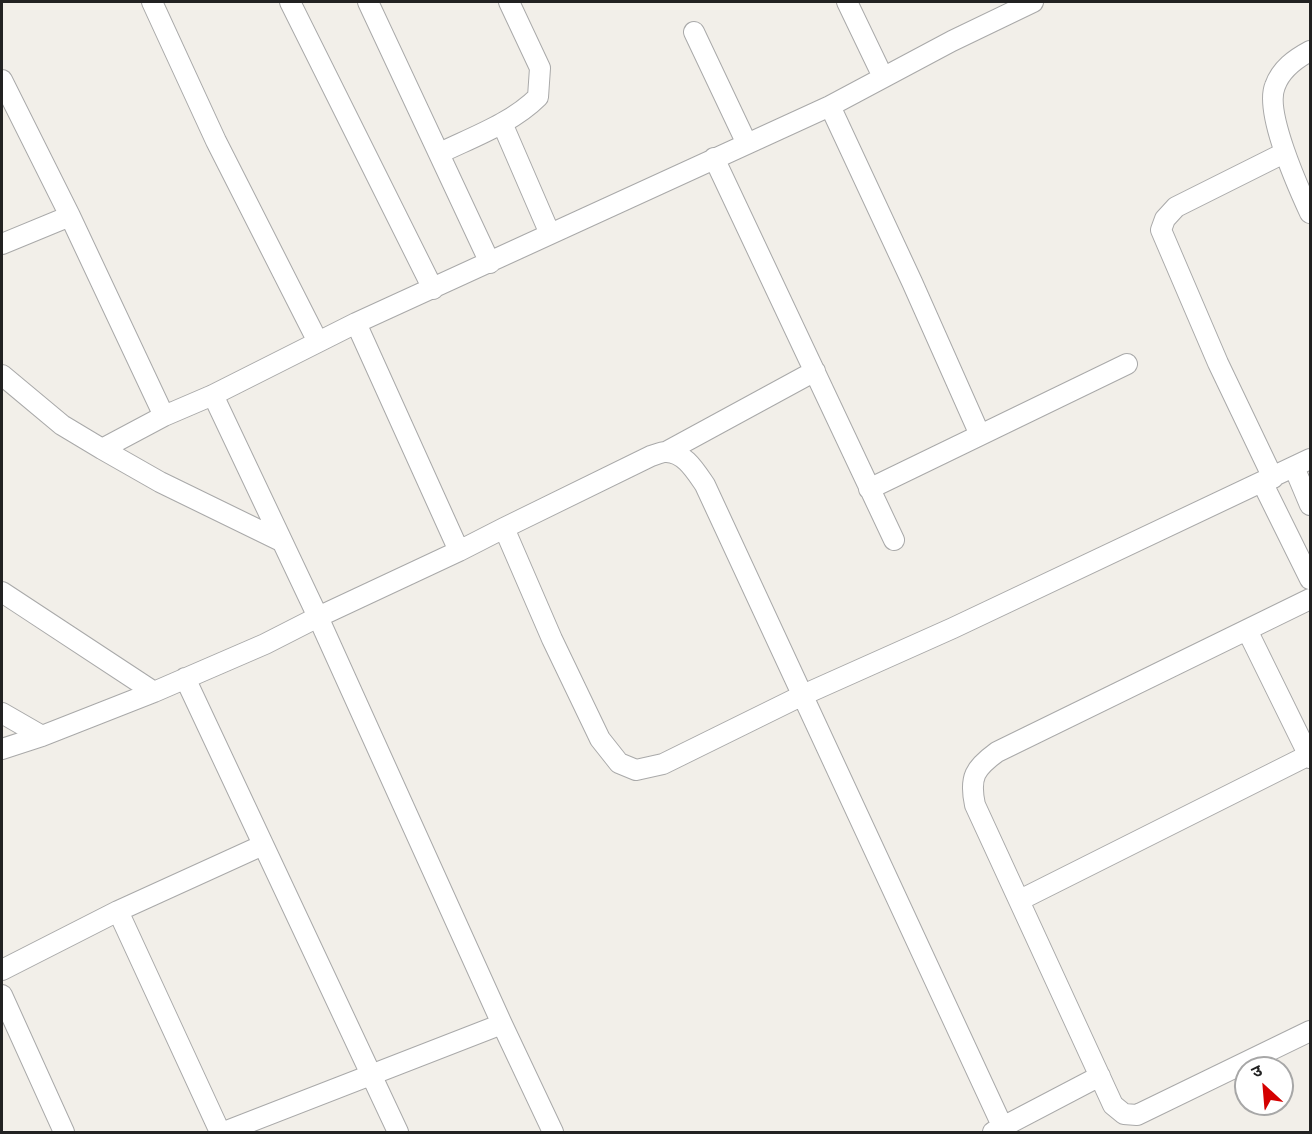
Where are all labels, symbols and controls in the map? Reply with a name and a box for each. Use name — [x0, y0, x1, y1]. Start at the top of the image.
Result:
north arrow — [1234, 1056, 1294, 1116]
text: उ — [1248, 1061, 1265, 1082]

